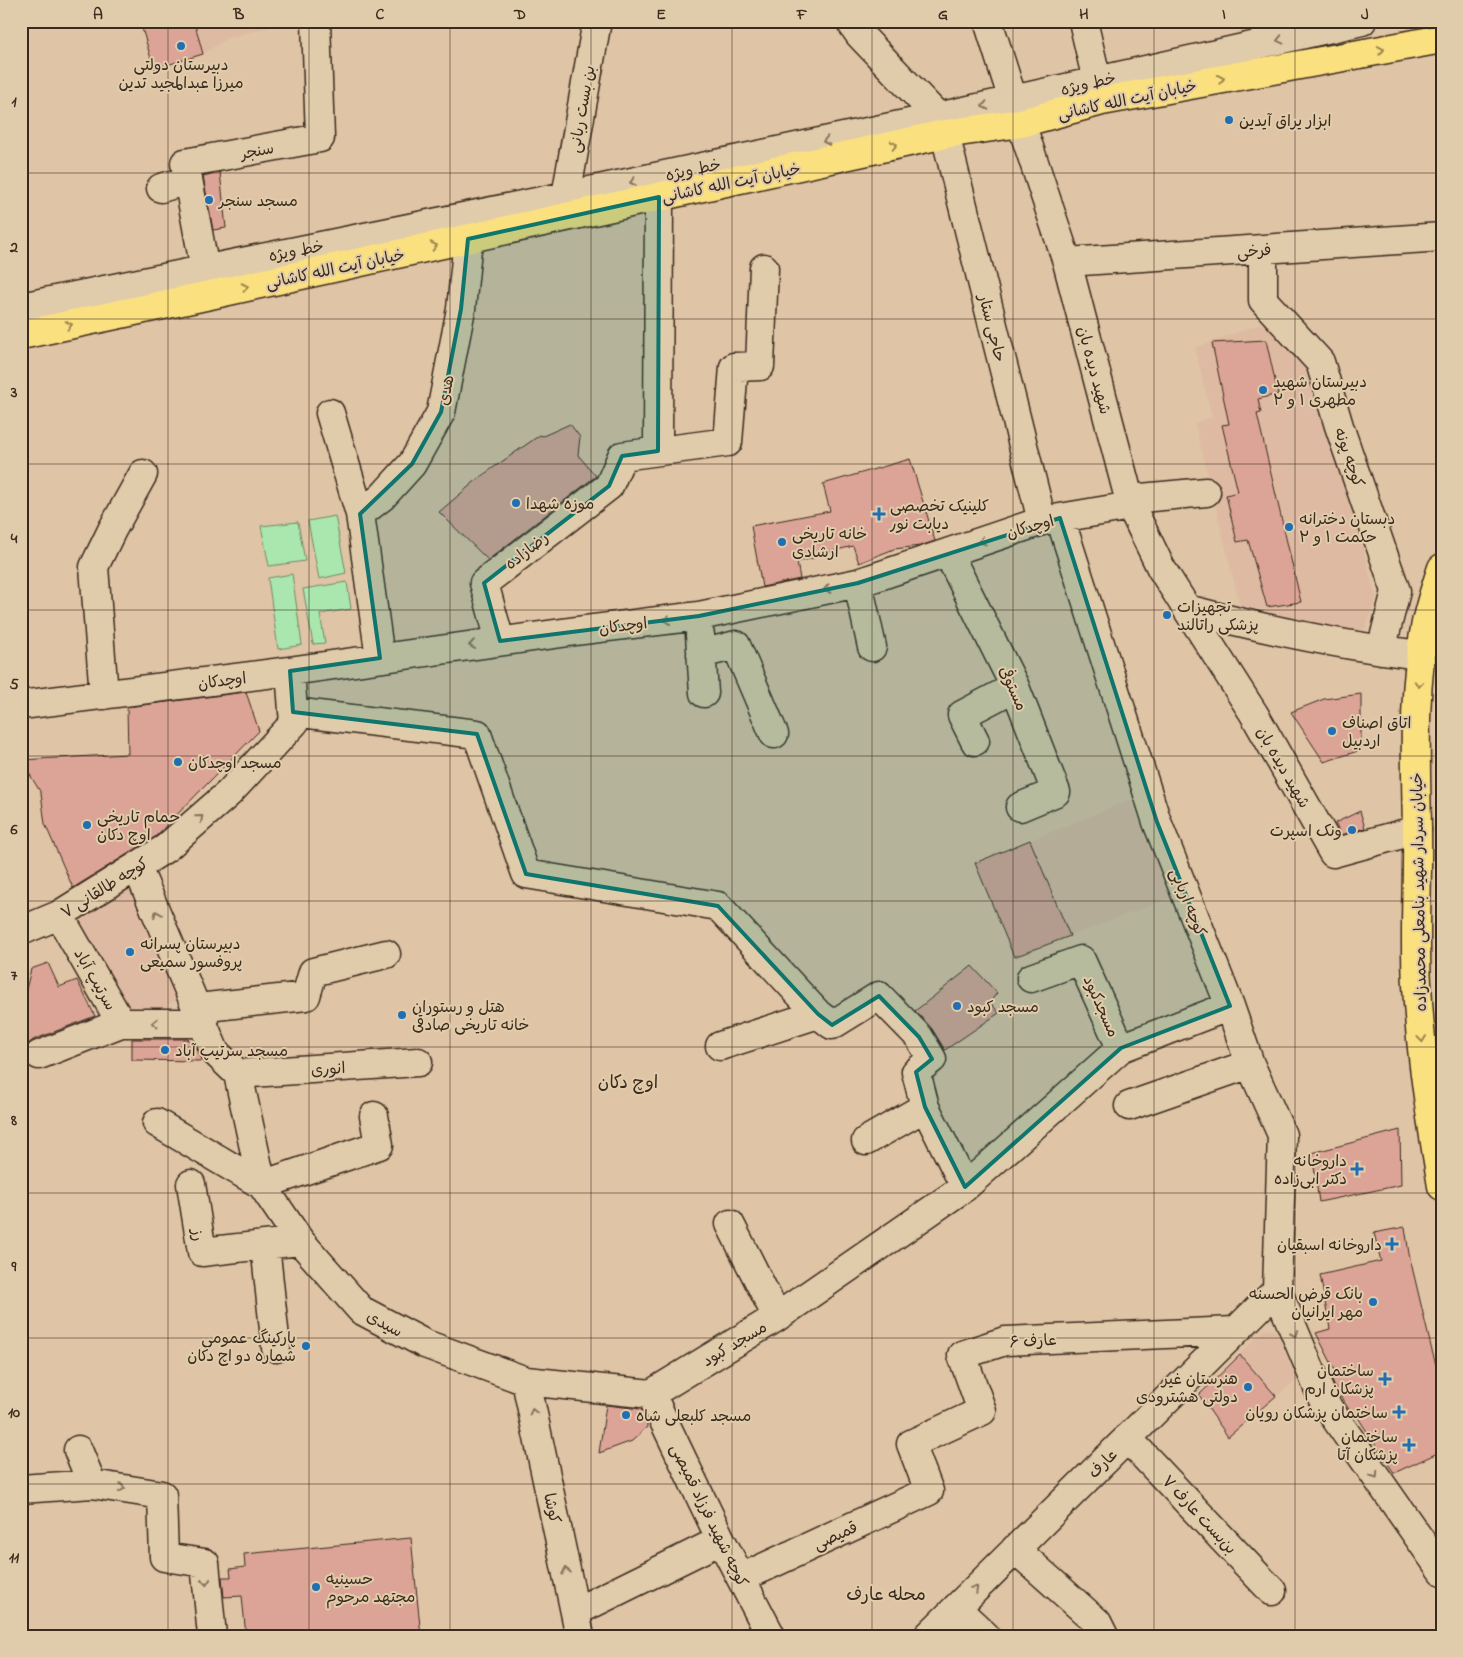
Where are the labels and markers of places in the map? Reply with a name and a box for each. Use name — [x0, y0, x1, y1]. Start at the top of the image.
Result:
marker: دبیرستان دولتی میرزا عبدالمجید تدین — [175, 40, 187, 52]
place label: دبیرستان دولتی میرزا عبدالمجید تدین — [118, 54, 244, 96]
place label: ابزار یراق آیدین — [1239, 110, 1332, 134]
marker: ابزار یراق آیدین — [1223, 114, 1235, 126]
place label: مسجد سنجر — [217, 190, 298, 214]
marker: مسجد سنجر — [203, 194, 215, 206]
place label: دبیرستان شهید مطهری ۱ و ۲ — [1273, 371, 1367, 413]
marker: دبیرستان شهید مطهری ۱ و ۲ — [1257, 384, 1269, 396]
place label: موزه شهدا — [526, 493, 594, 517]
place label: کلینیک تخصصی دیابت نور — [889, 495, 989, 537]
marker: موزه شهدا — [510, 497, 522, 509]
marker: کلینیک تخصصی دیابت نور — [872, 507, 886, 521]
place label: دبستان دخترانه حکمت ۱ و ۲ — [1299, 508, 1395, 550]
marker: دبستان دخترانه حکمت ۱ و ۲ — [1283, 521, 1295, 533]
place label: خانه تاریخی ارشادی — [792, 523, 867, 565]
marker: خانه تاریخی ارشادی — [776, 536, 788, 548]
place label: تجهیزات پزشکی راتالند — [1177, 596, 1259, 638]
marker: تجهیزات پزشکی راتالند — [1161, 609, 1173, 621]
place label: اتاق اصناف اردبیل — [1342, 712, 1411, 754]
marker: اتاق اصناف اردبیل — [1326, 725, 1338, 737]
place label: مسجد اوچدکان — [188, 752, 282, 776]
marker: مسجد اوچدکان — [172, 756, 184, 768]
place label: حمام تاریخی اوچ دکان — [97, 806, 180, 848]
marker: حمام تاریخی اوچ دکان — [81, 819, 93, 831]
place label: ونک اسپرت — [1270, 820, 1342, 844]
marker: ونک اسپرت — [1346, 824, 1358, 836]
place label: دبیرستان پسرانه پروفسور سمیعی — [140, 933, 243, 975]
marker: دبیرستان پسرانه پروفسور سمیعی — [124, 946, 136, 958]
place label: هتل و رستوران خانه تاریخی صادقی — [412, 996, 529, 1038]
place label: مسجد کبود — [967, 996, 1039, 1020]
marker: مسجد کبود — [951, 1000, 963, 1012]
marker: هتل و رستوران خانه تاریخی صادقی — [396, 1009, 408, 1021]
place label: مسجد سرتیپ آباد — [175, 1040, 288, 1064]
marker: مسجد سرتیپ آباد — [159, 1044, 171, 1056]
place label: داروخانه دکتر ابی‌زاده — [1274, 1150, 1347, 1192]
marker: داروخانه دکتر ابی‌زاده — [1351, 1163, 1363, 1175]
place label: داروخانه اسبقیان — [1277, 1234, 1382, 1258]
marker: داروخانه اسبقیان — [1386, 1238, 1398, 1250]
place label: بانک قرض الحسنه مهر ایرانیان — [1249, 1283, 1363, 1325]
marker: بانک قرض الحسنه مهر ایرانیان — [1367, 1296, 1379, 1308]
place label: پارکینگ عمومی شماره دو اچ دکان — [187, 1327, 296, 1369]
marker: پارکینگ عمومی شماره دو اچ دکان — [300, 1340, 312, 1352]
place label: ساختمان پزشکان ارم — [1304, 1360, 1374, 1402]
place label: هنرستان غیر دولتی هشترودی — [1136, 1368, 1238, 1410]
marker: ساختمان پزشکان ارم — [1378, 1372, 1392, 1386]
marker: هنرستان غیر دولتی هشترودی — [1242, 1381, 1254, 1393]
place label: ساختمان پزشکان رویان — [1245, 1402, 1388, 1426]
place label: مسجد کلبعلی شاه — [636, 1405, 751, 1429]
marker: ساختمان پزشکان رویان — [1392, 1405, 1406, 1419]
marker: مسجد کلبعلی شاه — [620, 1409, 632, 1421]
place label: ساختمان پزشکان آتا — [1337, 1426, 1398, 1468]
marker: ساختمان پزشکان آتا — [1402, 1438, 1416, 1452]
place label: حسینیه مجتهد مرحوم — [326, 1568, 415, 1610]
marker: حسینیه مجتهد مرحوم — [310, 1581, 322, 1593]

